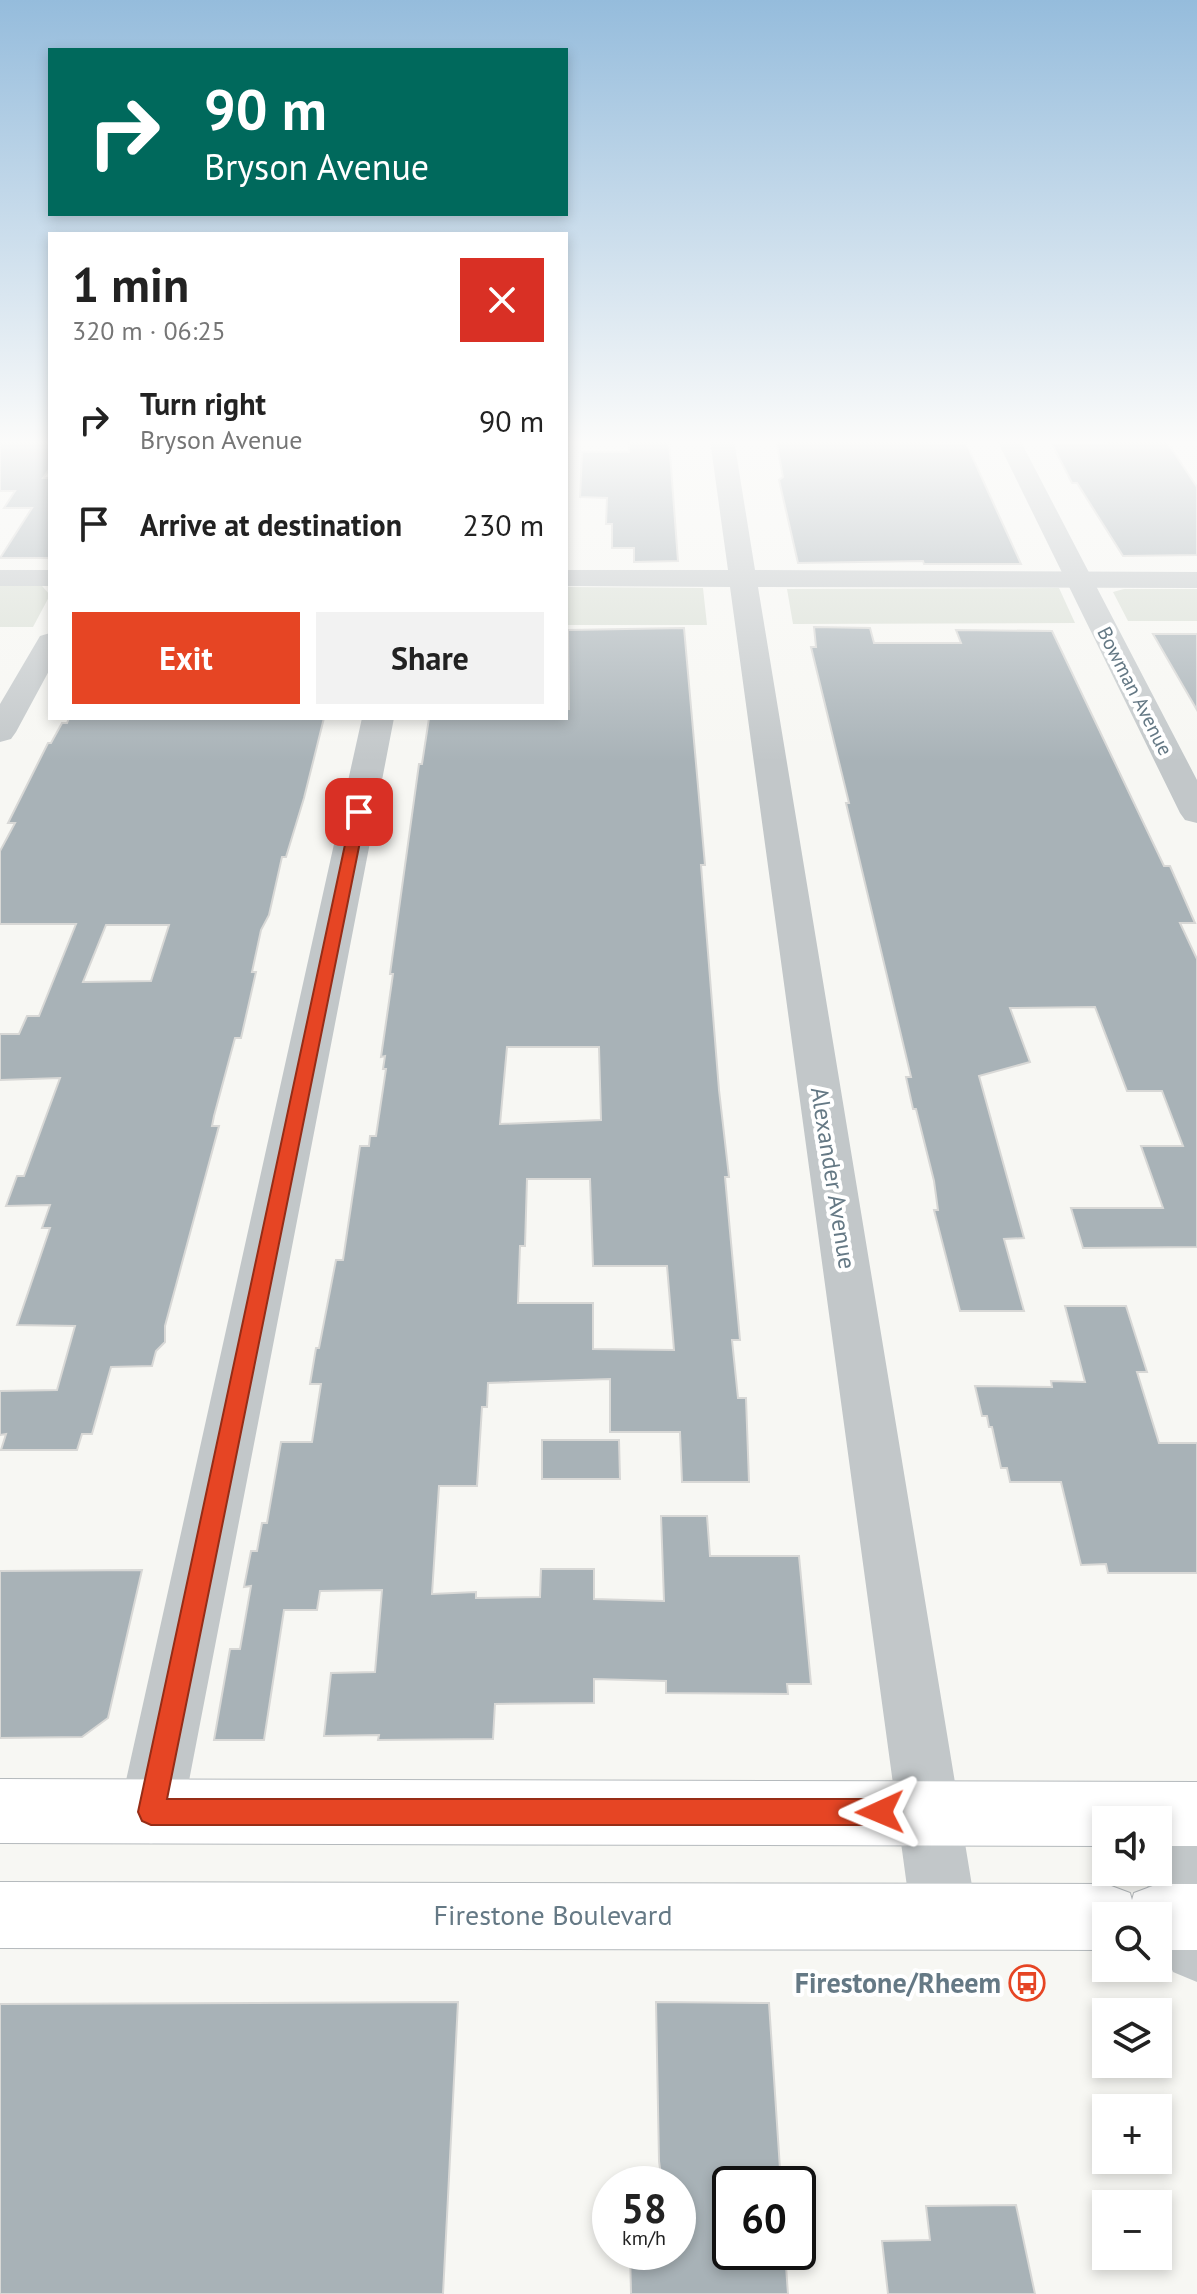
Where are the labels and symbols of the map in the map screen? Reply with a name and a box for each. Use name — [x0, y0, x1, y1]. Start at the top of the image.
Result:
street label: Bowman Avenue — [1091, 622, 1179, 760]
pin — [325, 778, 393, 846]
street label: Alexander Avenue — [804, 1085, 863, 1271]
position arrow — [838, 1770, 922, 1854]
street label: Firestone Boulevard — [434, 1896, 672, 1933]
place label: Firestone/Rheem — [795, 1964, 1001, 2001]
bus stop icon: Firestone/Rheem — [1008, 1964, 1046, 2002]
speed limit sign: 60 — [712, 2166, 816, 2270]

